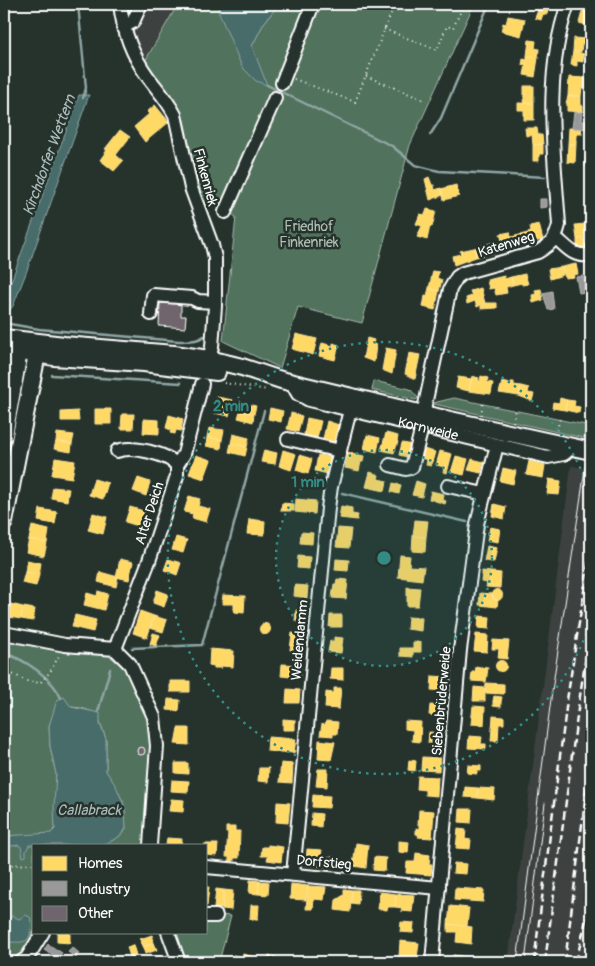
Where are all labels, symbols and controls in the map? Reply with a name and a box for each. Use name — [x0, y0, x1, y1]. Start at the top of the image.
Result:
water label: Kirchdorfer Wettern — [19, 91, 81, 218]
street label: Finkenriek — [190, 146, 221, 208]
park label: Friedhof Finkenriek — [279, 218, 339, 251]
street label: Katenweg — [476, 228, 536, 261]
text: 2 min — [213, 397, 249, 416]
street label: Kornweide — [396, 413, 460, 444]
text: 1 min — [291, 473, 325, 492]
street label: Alter Deich — [131, 480, 168, 547]
centre of rings — [375, 549, 393, 567]
street label: Weidendamm — [287, 599, 312, 681]
street label: Siebenbrüderweide — [428, 646, 455, 756]
water label: Callabrack — [57, 801, 123, 820]
legend — [32, 844, 208, 934]
street label: Dorfstieg — [296, 852, 352, 873]
text: Homes — [78, 854, 123, 873]
text: Industry — [78, 880, 131, 899]
text: Other — [78, 904, 114, 923]

